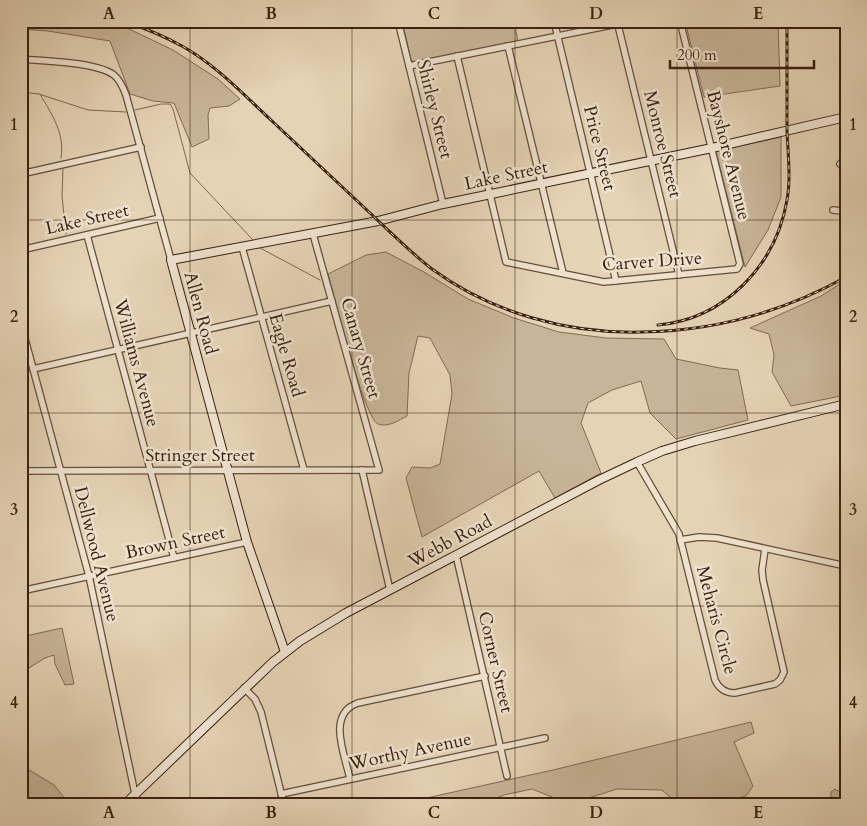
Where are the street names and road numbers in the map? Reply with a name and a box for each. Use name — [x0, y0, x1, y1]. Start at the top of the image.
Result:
street label: Shirley Street — [410, 57, 459, 161]
street label: Monroe Street — [637, 88, 688, 201]
street label: Bayshore Avenue — [700, 88, 757, 223]
street label: Price Street — [577, 103, 622, 194]
street label: Lake Street — [462, 154, 550, 197]
street label: Lake Street — [43, 198, 131, 241]
street label: Carver Drive — [601, 246, 703, 277]
street label: Allen Road — [177, 269, 224, 358]
street label: Williams Avenue — [107, 295, 166, 430]
street label: Canary Street — [334, 295, 387, 402]
street label: Eagle Road — [263, 310, 311, 400]
street label: Stringer Street — [145, 443, 255, 468]
street label: Dellwood Avenue — [68, 484, 125, 624]
street label: Webb Road — [403, 509, 497, 574]
street label: Brown Street — [123, 520, 228, 565]
street label: Meharis Circle — [690, 563, 743, 677]
street label: Corner Street — [472, 609, 519, 715]
street label: Worthy Avenue — [346, 726, 474, 777]

